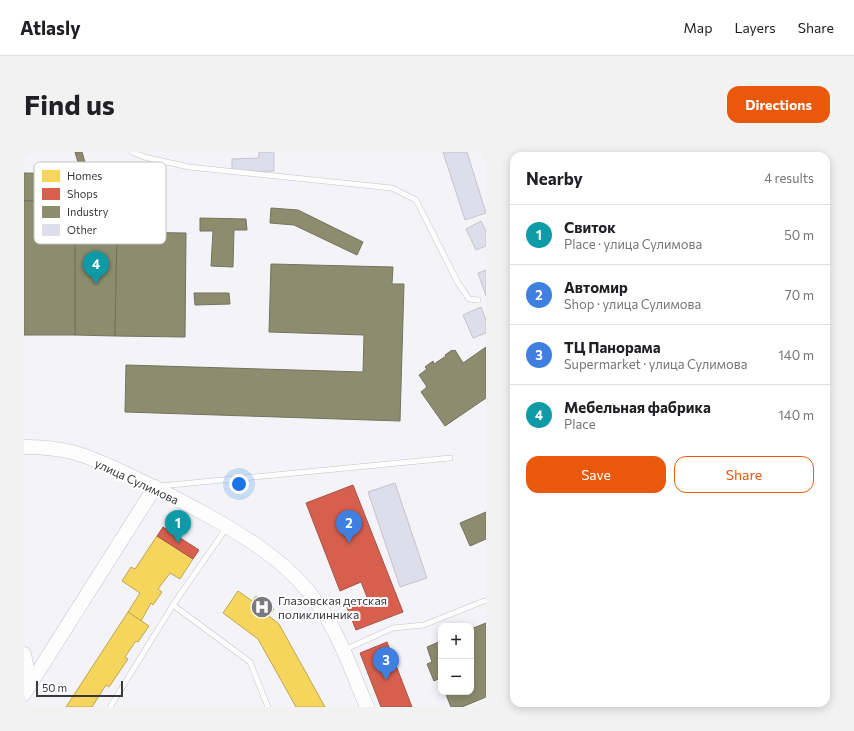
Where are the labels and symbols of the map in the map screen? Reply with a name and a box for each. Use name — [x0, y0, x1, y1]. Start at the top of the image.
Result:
legend — [34, 162, 166, 244]
text: Homes — [67, 169, 102, 182]
text: Shops — [67, 187, 98, 200]
text: Industry — [67, 205, 109, 218]
text: Other — [67, 223, 98, 236]
pin: 4 — [83, 251, 109, 284]
street label: улица Сулимова — [93, 455, 181, 507]
your location — [229, 474, 249, 494]
pin: 1 — [165, 510, 191, 543]
pin: 2 — [336, 510, 362, 543]
place label: Глазовская детская поликлинника — [278, 593, 387, 621]
hospital icon: Глазовская детская поликлинника — [249, 594, 275, 620]
pin: 3 — [373, 647, 399, 680]
scale bar — [36, 679, 123, 698]

